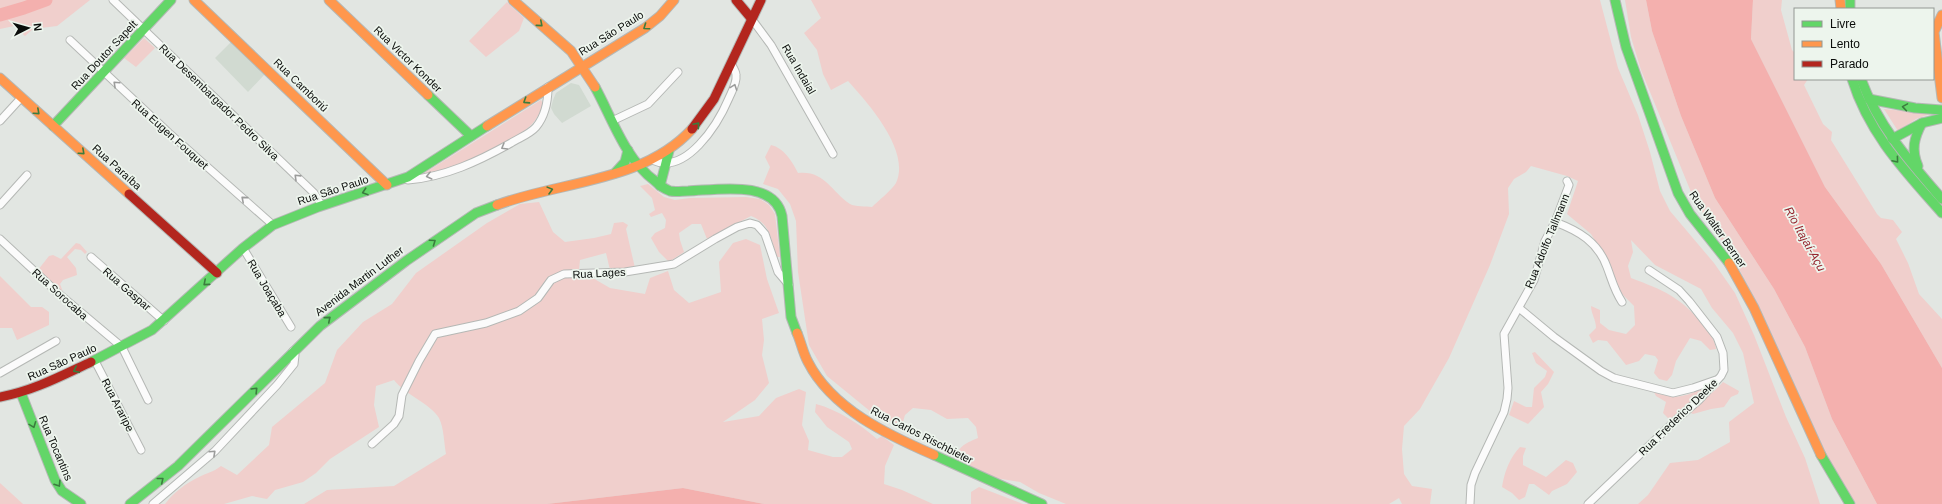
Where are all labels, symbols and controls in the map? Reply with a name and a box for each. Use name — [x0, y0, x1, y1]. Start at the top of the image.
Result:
north arrow — [8, 8, 48, 48]
street label: Rua São Paulo — [576, 8, 646, 58]
legend — [1794, 8, 1934, 80]
text: Livre — [1830, 17, 1856, 31]
street label: Rua Doutor Sapelt — [69, 18, 139, 92]
one-way arrow — [535, 19, 542, 26]
text: N — [32, 22, 44, 32]
one-way arrow — [643, 22, 650, 29]
street label: Rua Victor Konder — [372, 24, 445, 95]
text: Lento — [1830, 37, 1860, 51]
street label: Rua Desembargador Pedro Silva — [157, 42, 282, 163]
street label: Rua Indaial — [780, 42, 818, 96]
street label: Rua Camboriú — [271, 56, 331, 114]
text: Parado — [1830, 57, 1869, 71]
one-way arrow — [113, 81, 121, 89]
one-way arrow — [729, 83, 737, 90]
one-way arrow — [523, 96, 530, 104]
street label: Rua Eugen Fouquet — [129, 97, 211, 171]
one-way arrow — [1902, 103, 1908, 111]
one-way arrow — [33, 107, 40, 114]
one-way arrow — [693, 122, 700, 130]
street label: Rua Paraíba — [90, 142, 145, 193]
one-way arrow — [501, 142, 508, 150]
one-way arrow — [78, 147, 85, 154]
one-way arrow — [1891, 155, 1898, 162]
one-way arrow — [426, 171, 433, 180]
street label: Rua São Paulo — [296, 173, 370, 207]
one-way arrow — [294, 174, 302, 181]
one-way arrow — [546, 186, 553, 195]
one-way arrow — [361, 187, 368, 196]
street label: Rua Walter Berner — [1687, 188, 1749, 270]
street label: Rua Adolfo Tallmann — [1523, 192, 1571, 290]
one-way arrow — [241, 197, 248, 204]
water label: Rio Itajaí-Açu — [1781, 204, 1829, 274]
one-way arrow — [428, 240, 435, 247]
street label: Avenida Martin Luther — [312, 244, 406, 318]
street label: Rua Joaçaba — [245, 257, 289, 320]
street label: Rua Gaspar — [101, 265, 154, 313]
street label: Rua Sorocaba — [30, 266, 91, 323]
street label: Rua Lages — [572, 266, 626, 280]
one-way arrow — [204, 278, 211, 285]
one-way arrow — [323, 317, 330, 324]
street label: Rua São Paulo — [26, 341, 98, 383]
one-way arrow — [73, 365, 80, 373]
street label: Rua Araripe — [99, 376, 137, 434]
street label: Rua Frederico Deeke — [1636, 376, 1720, 458]
one-way arrow — [250, 387, 257, 395]
street label: Rua Carlos Rischbieter — [869, 404, 975, 466]
street label: Rua Tocantins — [37, 414, 75, 483]
one-way arrow — [28, 421, 36, 428]
one-way arrow — [208, 450, 216, 457]
one-way arrow — [157, 478, 164, 485]
one-way arrow — [53, 480, 60, 487]

